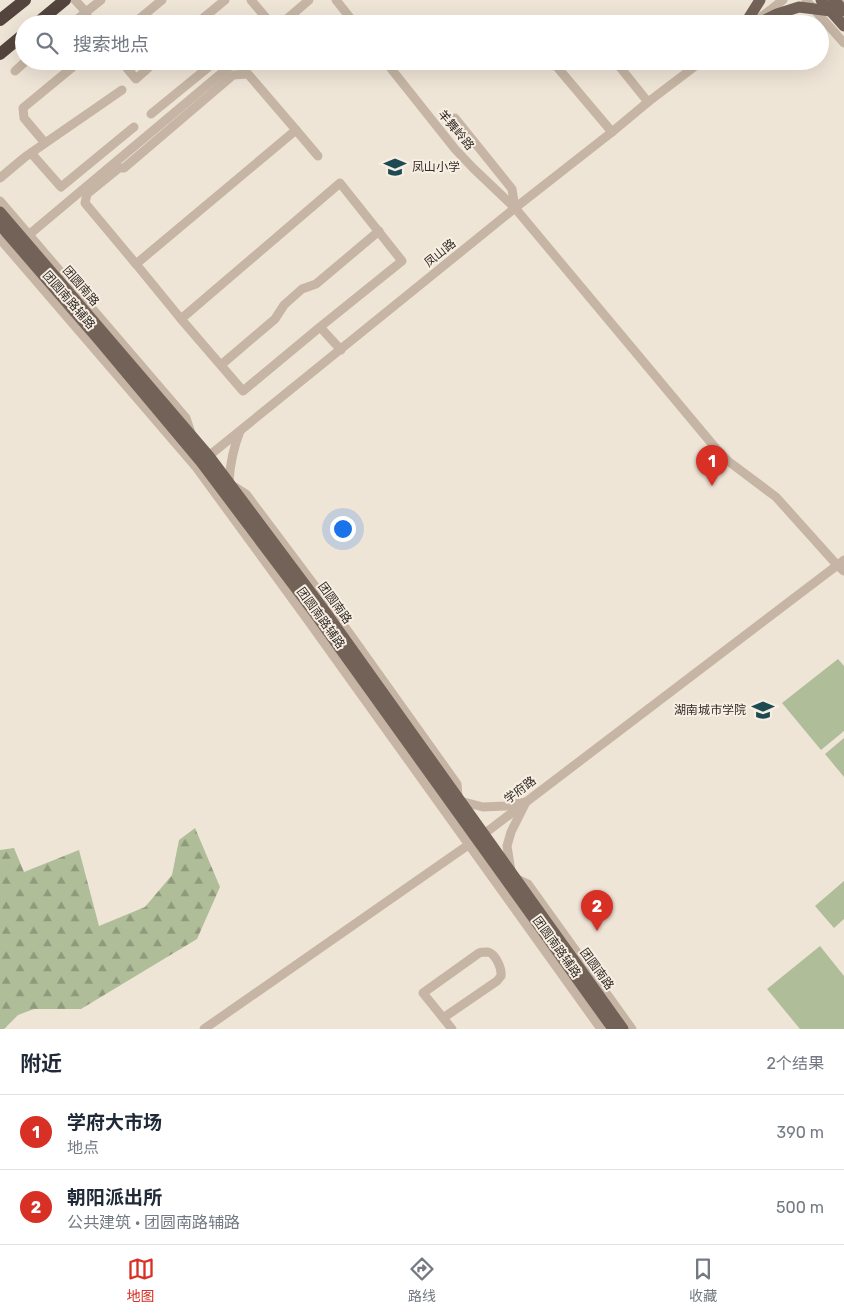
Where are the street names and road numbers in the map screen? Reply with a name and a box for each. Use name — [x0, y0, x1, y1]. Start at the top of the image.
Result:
street label: 羊舞岭路 — [435, 107, 477, 153]
street label: 凤山路 — [422, 236, 458, 270]
street label: 团圆南路 — [60, 263, 102, 309]
street label: 团圆南路辅路 — [40, 268, 98, 332]
street label: 团圆南路 — [315, 579, 355, 627]
street label: 团圆南路辅路 — [294, 585, 348, 651]
street label: 学府路 — [501, 774, 539, 806]
street label: 团圆南路辅路 — [530, 914, 584, 980]
street label: 团圆南路 — [577, 945, 617, 993]

